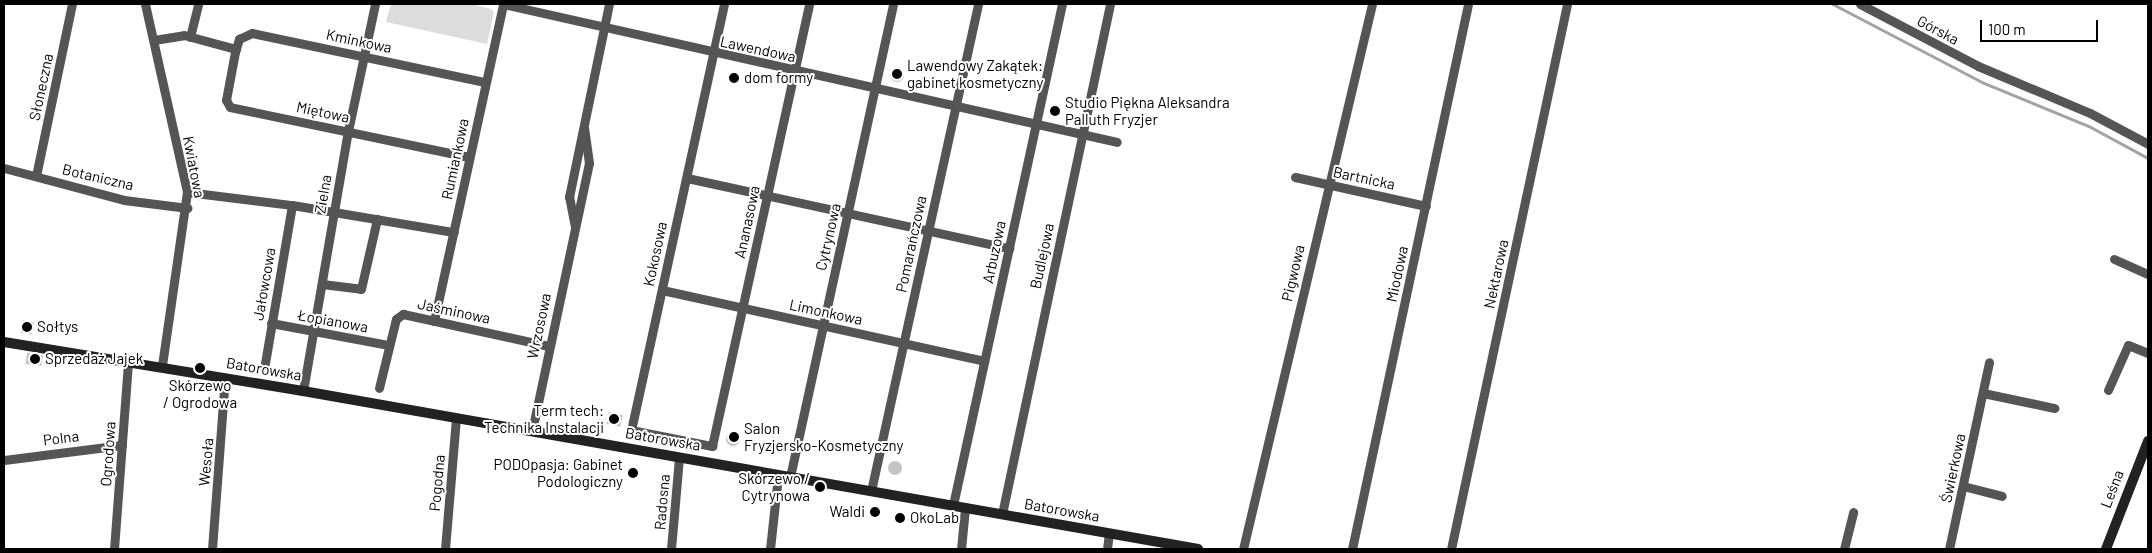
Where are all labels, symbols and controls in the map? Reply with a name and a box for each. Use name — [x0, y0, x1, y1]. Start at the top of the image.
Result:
scale bar — [1982, 10, 2100, 42]
street label: Górska — [1914, 12, 1962, 48]
text: 100 m — [1988, 20, 2026, 38]
street label: Kminkowa — [324, 25, 394, 57]
street label: Lawendowa — [718, 32, 798, 66]
street label: Słoneczna — [25, 52, 57, 122]
place label: Lawendowy Zakątek: gabinet kosmetyczny — [907, 56, 1043, 91]
marker: Lawendowy Zakątek: gabinet kosmetyczny — [891, 68, 903, 80]
place label: dom formy — [744, 69, 813, 87]
marker: dom formy — [728, 72, 740, 84]
place label: Studio Piękna Aleksandra Palluth Fryzjer — [1065, 93, 1230, 128]
street label: Miętowa — [295, 98, 351, 126]
marker: Studio Piękna Aleksandra Palluth Fryzjer — [1049, 105, 1061, 117]
street label: Rumiankowa — [438, 117, 472, 201]
street label: Kwiatowa — [179, 135, 209, 199]
street label: Botaniczna — [61, 160, 135, 194]
street label: Bartnicka — [1331, 163, 1397, 193]
street label: Zielna — [311, 173, 335, 215]
street label: Ananasowa — [731, 184, 763, 260]
street label: Pomarańczowa — [892, 194, 930, 294]
street label: Cytrynowa — [812, 202, 844, 272]
street label: Arbuzowa — [979, 219, 1009, 285]
street label: Kokosowa — [639, 220, 671, 288]
street label: Budlejowa — [1026, 221, 1058, 291]
street label: Nektarowa — [1480, 238, 1512, 310]
street label: Pigwowa — [1278, 243, 1308, 303]
street label: Miodowa — [1382, 244, 1412, 304]
street label: Jałowcowa — [249, 246, 279, 322]
street label: Wrzosowa — [523, 291, 555, 361]
street label: Jaśminowa — [416, 295, 492, 327]
street label: Limonkowa — [788, 295, 864, 329]
street label: Łopianowa — [296, 306, 370, 336]
place label: Sołtys — [37, 318, 78, 336]
marker: Sołtys — [21, 321, 33, 333]
place label: Sprzedaż Jajek — [45, 350, 143, 368]
marker: Sprzedaż Jajek — [29, 353, 41, 365]
street label: Batorowska — [225, 354, 303, 384]
marker: Skórzewo / Ogrodowa — [194, 362, 206, 374]
place label: Skórzewo / Ogrodowa — [163, 376, 237, 411]
place label: Term tech: Technika Instalacji — [484, 401, 604, 436]
marker: Term tech: Technika Instalacji — [608, 413, 620, 425]
place label: Salon Fryzjersko-Kosmetyczny — [744, 419, 903, 454]
street label: Ogrodowa — [97, 421, 119, 487]
street label: Batorowska — [624, 424, 702, 454]
street label: Polna — [42, 427, 80, 449]
marker: Salon Fryzjersko-Kosmetyczny — [728, 431, 740, 443]
street label: Świerkowa — [1937, 432, 1969, 504]
street label: Wesoła — [195, 437, 217, 487]
street label: Pogodna — [426, 454, 448, 512]
place label: PODOpasja: Gabinet Podologiczny — [494, 455, 623, 490]
marker: PODOpasja: Gabinet Podologiczny — [627, 467, 639, 479]
street label: Leśna — [2097, 467, 2127, 511]
place label: Skórzewo / Cytrynowa — [738, 469, 810, 504]
street label: Radosna — [651, 473, 673, 531]
marker: Skórzewo / Cytrynowa — [814, 481, 826, 493]
street label: Batorowska — [1023, 495, 1101, 525]
place label: Waldi — [829, 503, 865, 521]
marker: Waldi — [869, 506, 881, 518]
place label: OkoLab — [910, 509, 959, 527]
marker: OkoLab — [894, 512, 906, 524]

